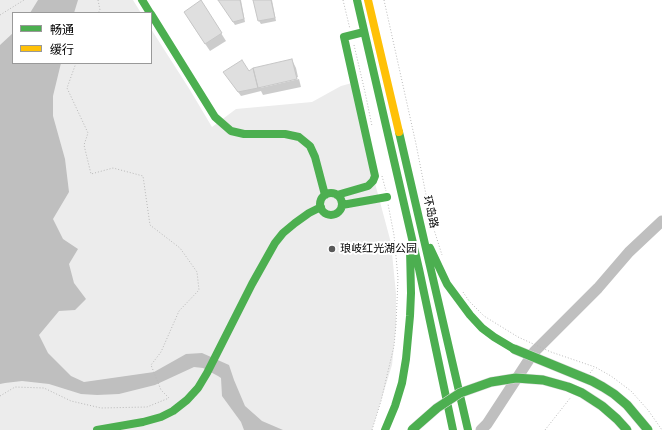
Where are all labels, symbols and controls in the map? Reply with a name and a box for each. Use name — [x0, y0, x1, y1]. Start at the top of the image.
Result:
legend — [12, 12, 152, 64]
text: 畅通 — [50, 23, 74, 37]
text: 缓行 — [50, 43, 74, 57]
street label: 环岛路 — [420, 194, 440, 230]
place label: 琅岐红光湖公园 — [340, 242, 417, 256]
marker: 琅岐红光湖公园 — [327, 244, 337, 254]

